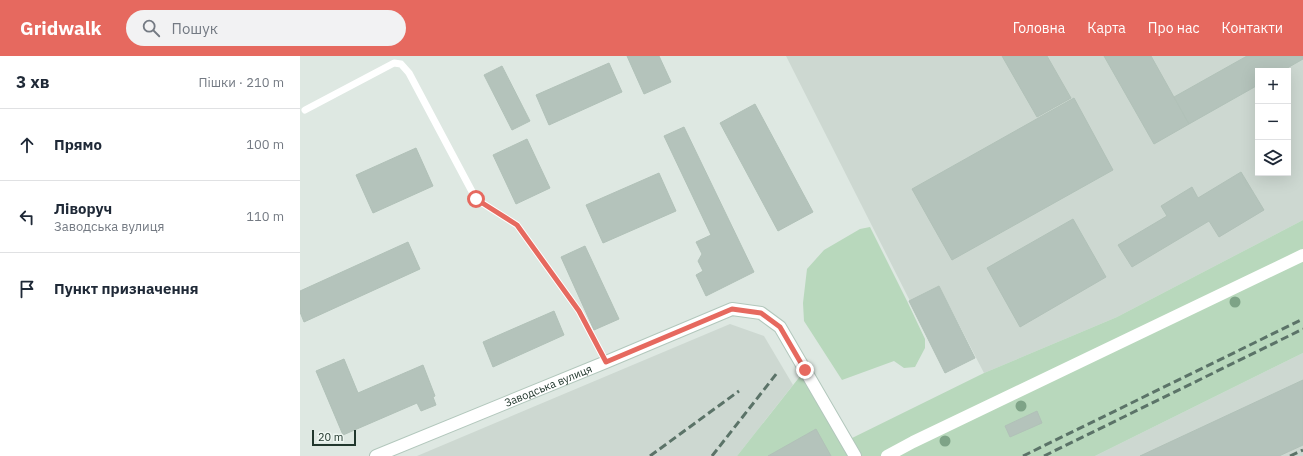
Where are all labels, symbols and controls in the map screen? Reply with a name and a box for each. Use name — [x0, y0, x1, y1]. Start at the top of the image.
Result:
search box — [126, 10, 406, 46]
text: Gridwalk — [20, 16, 102, 40]
icon: search — [140, 17, 162, 39]
text: Пошук — [172, 19, 218, 38]
text: Головна — [1013, 19, 1065, 37]
text: Карта — [1087, 19, 1126, 37]
text: Про нас — [1148, 19, 1200, 37]
text: Контакти — [1222, 19, 1283, 37]
map controls — [1255, 68, 1291, 176]
button: + — [1255, 68, 1291, 104]
text: 3 хв — [16, 71, 50, 93]
text: Пішки · 210 m — [198, 74, 284, 91]
button: − — [1255, 104, 1291, 140]
icon: ahead — [16, 134, 38, 156]
text: Прямо — [54, 135, 102, 154]
text: 100 m — [246, 136, 284, 153]
button: layers — [1255, 140, 1291, 176]
route start — [467, 190, 485, 208]
text: Ліворуч — [54, 199, 112, 218]
icon: left — [16, 206, 38, 228]
text: 110 m — [246, 208, 284, 225]
text: Заводська вулиця — [54, 218, 164, 235]
icon: arrive — [16, 278, 38, 300]
text: Пункт призначення — [54, 279, 199, 298]
street label: Заводська вулиця — [502, 361, 594, 410]
route end — [796, 361, 814, 379]
scale bar — [312, 428, 356, 447]
text: 20 m — [318, 430, 343, 444]

